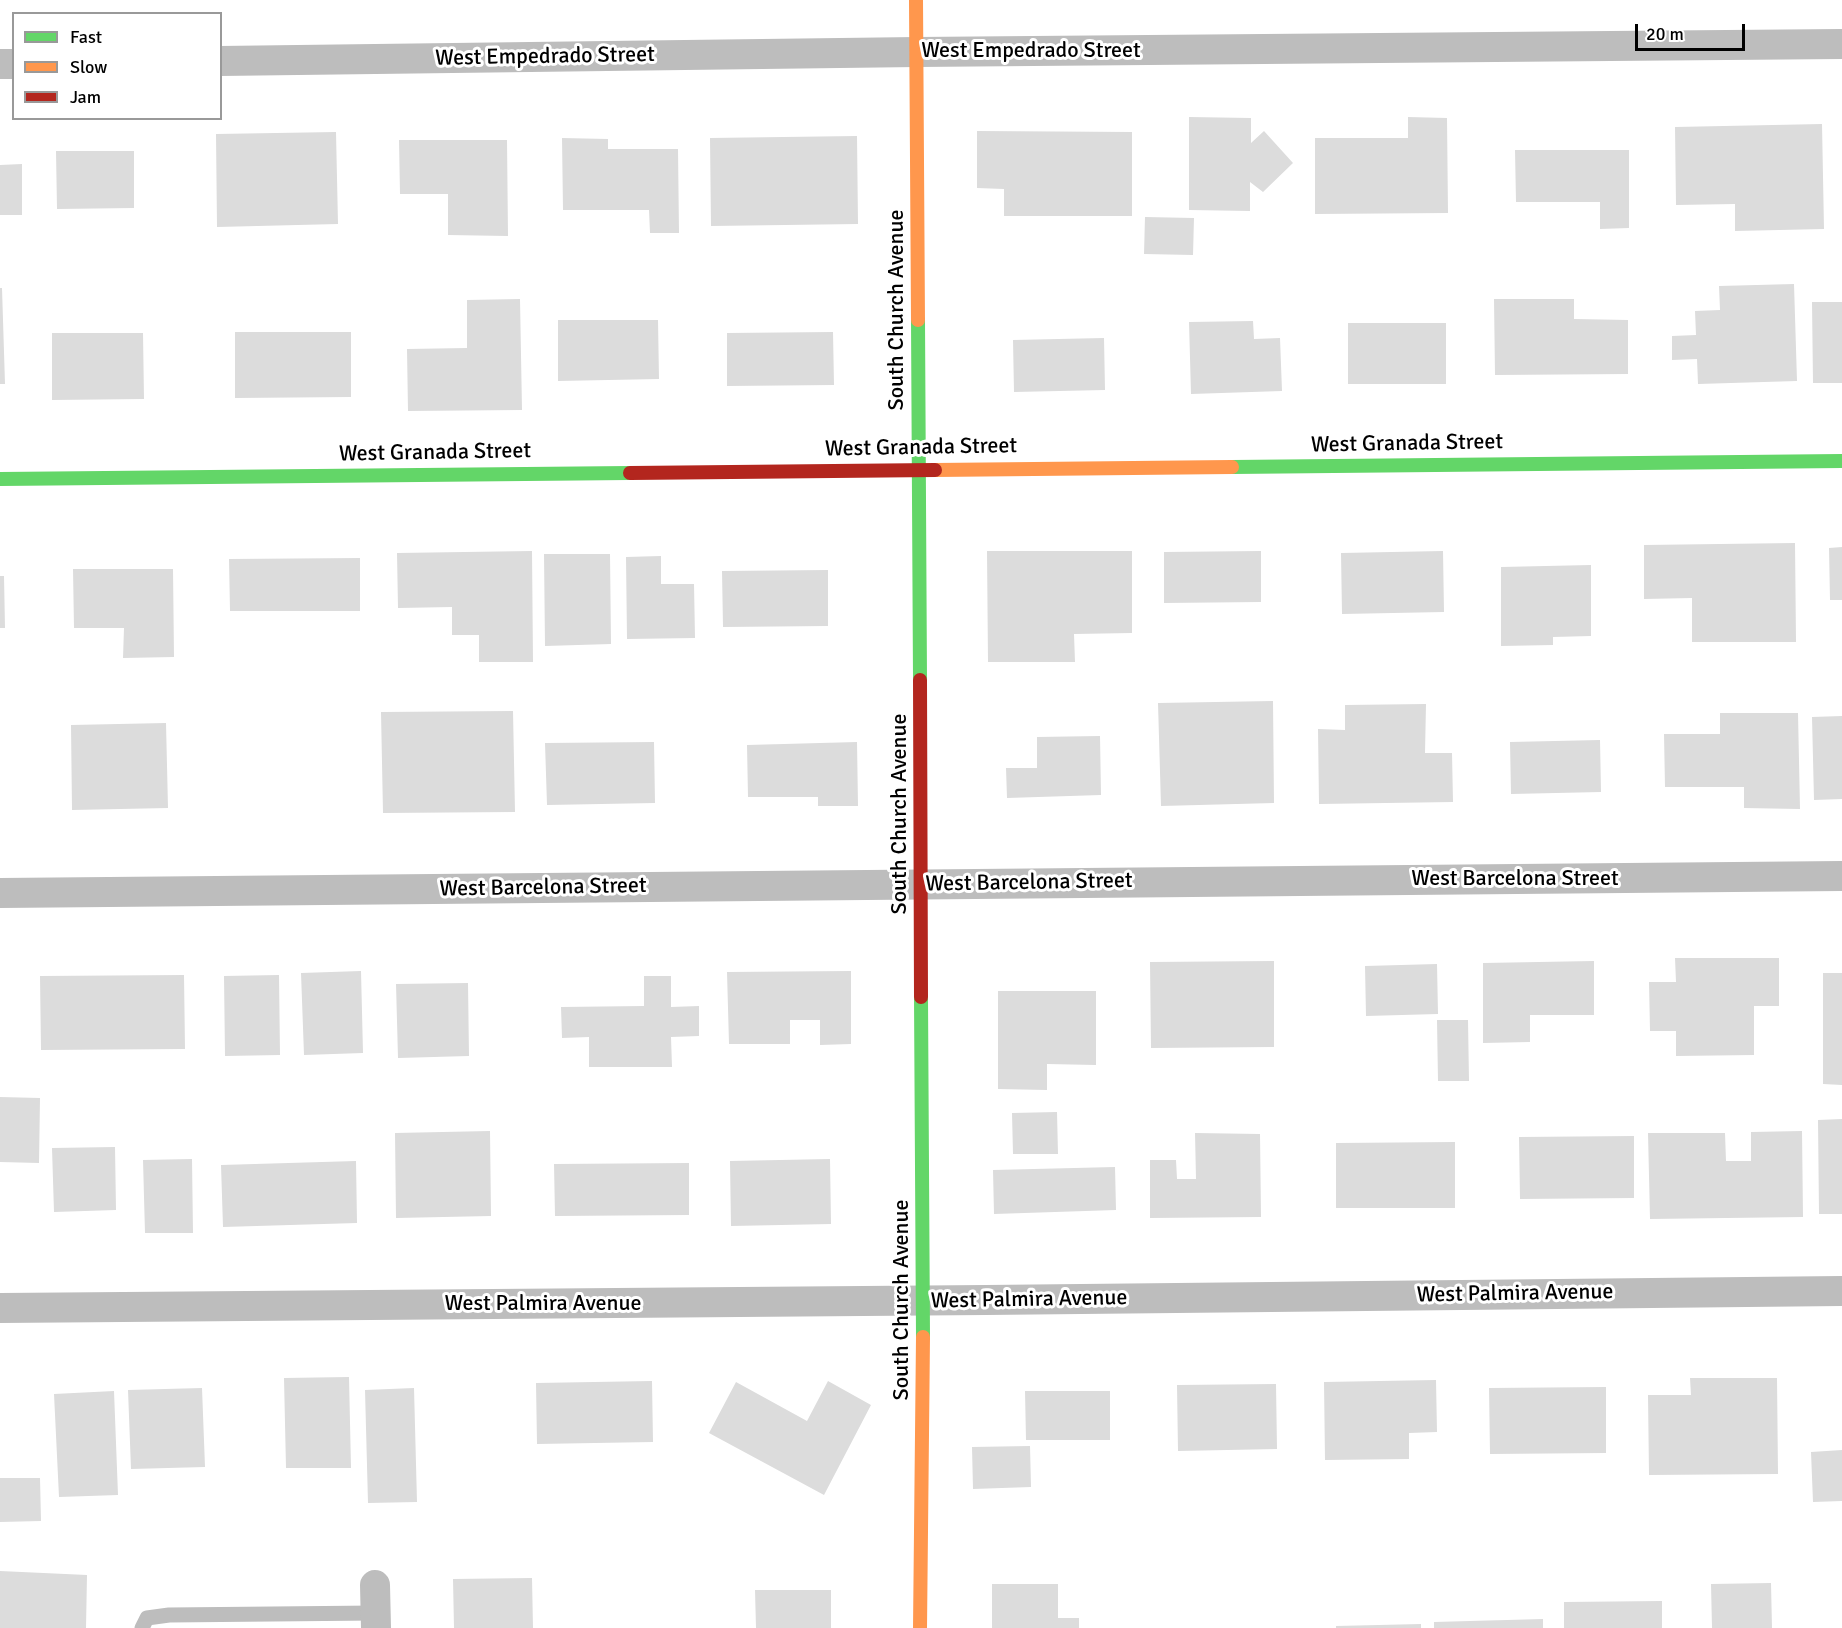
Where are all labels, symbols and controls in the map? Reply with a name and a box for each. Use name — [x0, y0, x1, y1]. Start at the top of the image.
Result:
legend — [12, 12, 222, 120]
scale bar — [1638, 12, 1748, 50]
text: 20 m — [1646, 23, 1684, 45]
text: Fast — [70, 26, 102, 48]
street label: West Empedrado Street — [921, 38, 1141, 64]
street label: West Empedrado Street — [435, 42, 655, 72]
text: Slow — [70, 56, 107, 78]
text: Jam — [70, 86, 101, 108]
street label: South Church Avenue — [884, 209, 910, 411]
street label: West Granada Street — [1311, 429, 1503, 459]
street label: West Granada Street — [825, 433, 1017, 463]
street label: West Granada Street — [339, 438, 531, 468]
street label: South Church Avenue — [887, 713, 913, 915]
street label: West Barcelona Street — [1411, 866, 1619, 892]
street label: West Barcelona Street — [925, 868, 1133, 898]
street label: West Barcelona Street — [439, 873, 647, 903]
street label: South Church Avenue — [889, 1199, 915, 1401]
street label: West Palmira Avenue — [1416, 1279, 1614, 1309]
street label: West Palmira Avenue — [930, 1285, 1128, 1315]
street label: West Palmira Avenue — [445, 1291, 641, 1317]

